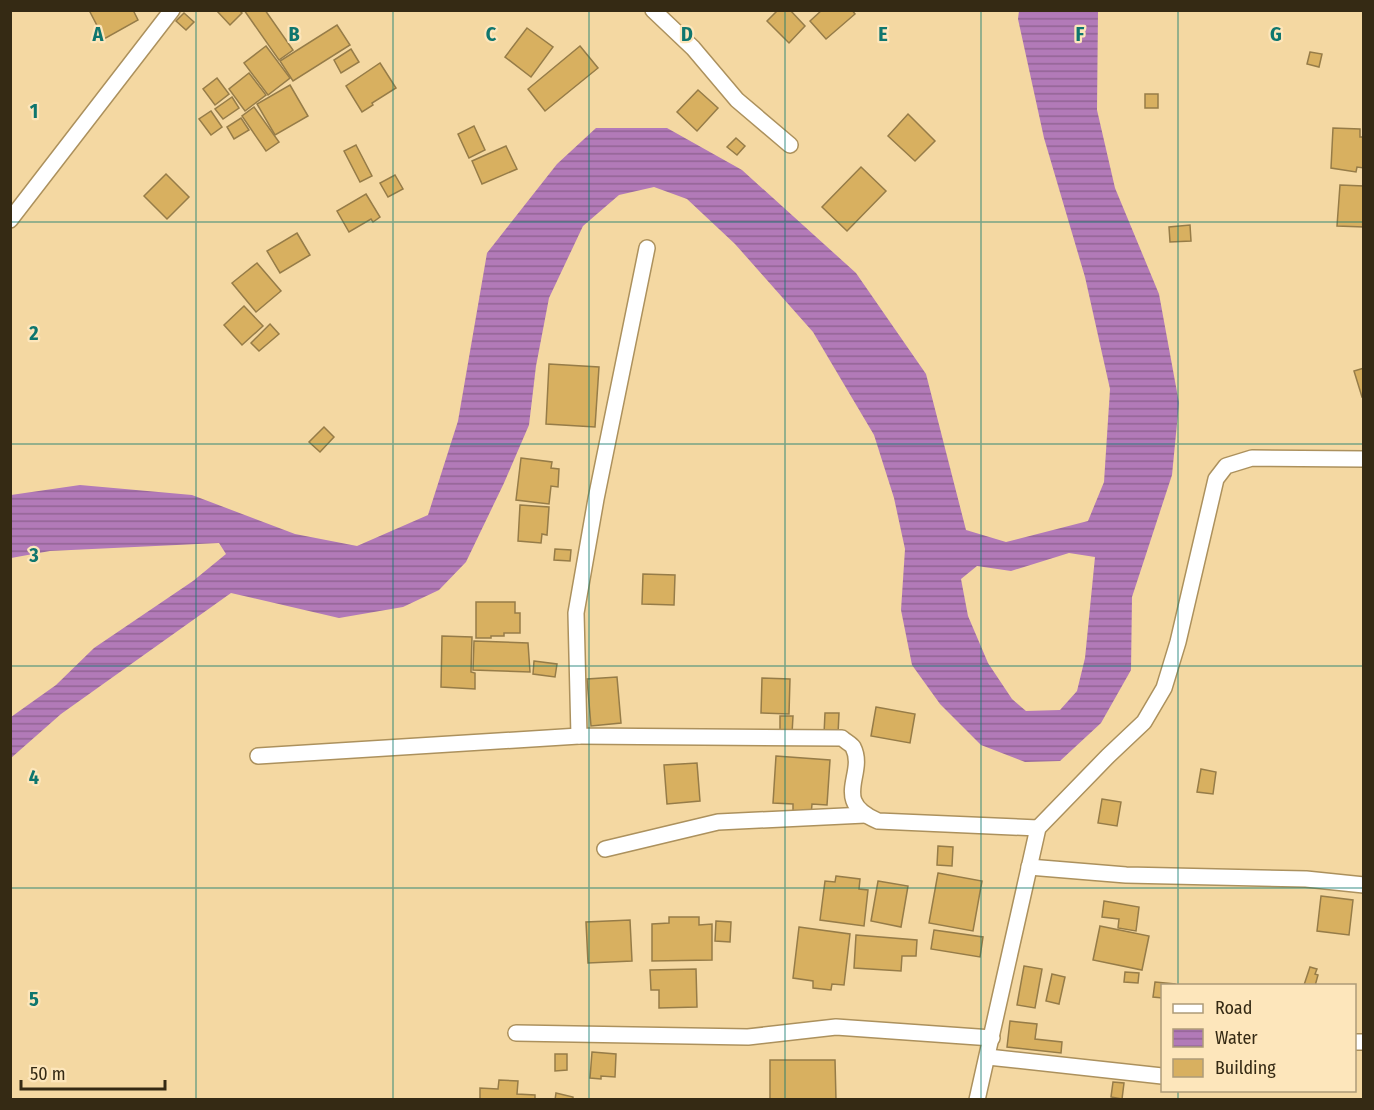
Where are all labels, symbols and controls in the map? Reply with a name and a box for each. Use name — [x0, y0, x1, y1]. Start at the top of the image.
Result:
text: A — [92, 22, 105, 46]
text: B — [288, 22, 300, 46]
text: C — [486, 22, 497, 46]
text: D — [681, 22, 693, 46]
text: E — [878, 22, 888, 46]
text: F — [1076, 22, 1085, 46]
text: G — [1270, 22, 1282, 46]
text: 1 — [30, 99, 38, 123]
text: 2 — [28, 321, 39, 345]
text: 3 — [28, 543, 39, 567]
text: 4 — [29, 765, 39, 789]
legend — [1161, 984, 1356, 1092]
text: 5 — [29, 987, 39, 1011]
text: Road — [1215, 997, 1252, 1019]
text: Water — [1215, 1027, 1258, 1049]
scale bar — [21, 1053, 165, 1091]
text: Building — [1215, 1057, 1276, 1079]
text: 50 m — [30, 1063, 66, 1085]

